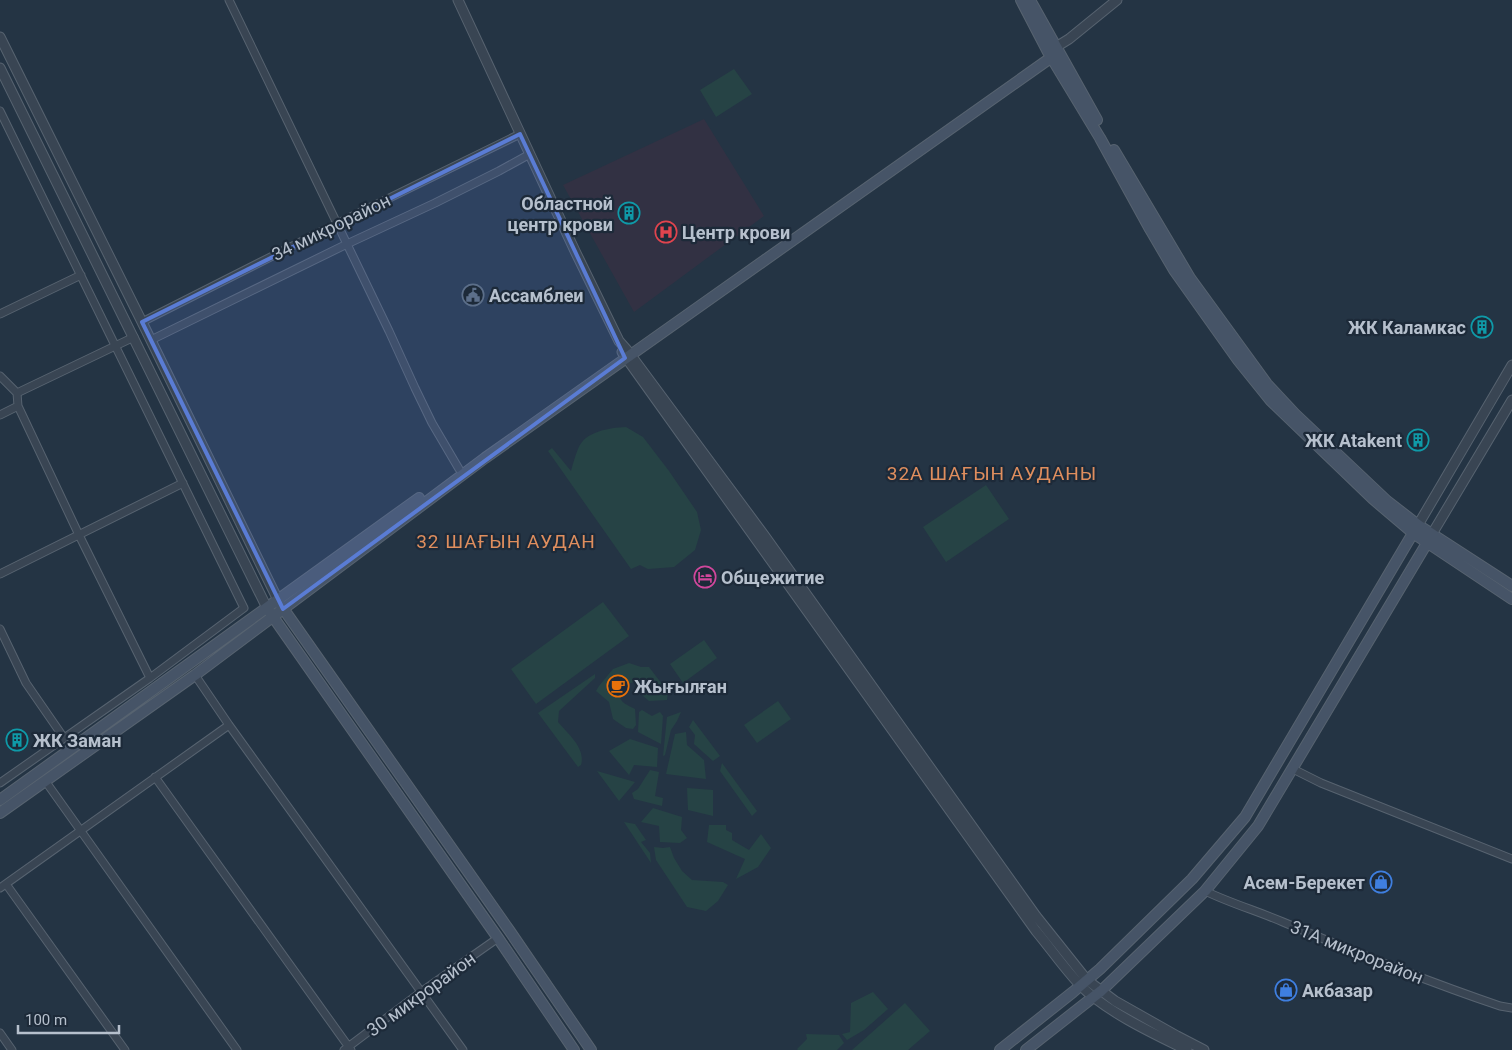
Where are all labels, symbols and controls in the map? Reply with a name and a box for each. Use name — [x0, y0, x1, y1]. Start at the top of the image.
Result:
street label: 34 микрорайон — [268, 189, 394, 265]
place label: Областной центр крови — [508, 193, 613, 235]
building icon: Областной центр крови — [617, 201, 641, 225]
hospital icon: Центр крови — [654, 220, 678, 244]
place label: Центр крови — [682, 222, 790, 243]
public building icon: Ассамблеи — [461, 283, 485, 307]
place label: Ассамблеи — [489, 285, 584, 306]
building icon: ЖК Каламкас — [1470, 315, 1494, 339]
place label: ЖК Каламкас — [1348, 317, 1466, 338]
building icon: ЖК Atakent — [1406, 428, 1430, 452]
place label: ЖК Atakent — [1305, 430, 1402, 451]
district label: 32А ШАҒЫН АУДАНЫ — [887, 462, 1097, 485]
district label: 32 ШАҒЫН АУДАН — [416, 530, 596, 553]
hotel icon: Общежитие — [693, 565, 717, 589]
place label: Общежитие — [721, 567, 824, 588]
cafe icon: Жығылған — [606, 674, 630, 698]
place label: Жығылған — [634, 676, 727, 697]
building icon: ЖК Заман — [5, 728, 29, 752]
place label: ЖК Заман — [33, 730, 121, 751]
shop icon: Асем-Берекет — [1369, 870, 1393, 894]
place label: Асем-Берекет — [1243, 872, 1365, 893]
street label: 31А микрорайон — [1288, 916, 1426, 988]
street label: 30 микрорайон — [362, 947, 480, 1041]
shop icon: Акбазар — [1274, 978, 1298, 1002]
place label: Акбазар — [1302, 980, 1373, 1001]
scale bar — [18, 1002, 119, 1034]
text: 100 m — [25, 1011, 67, 1029]

